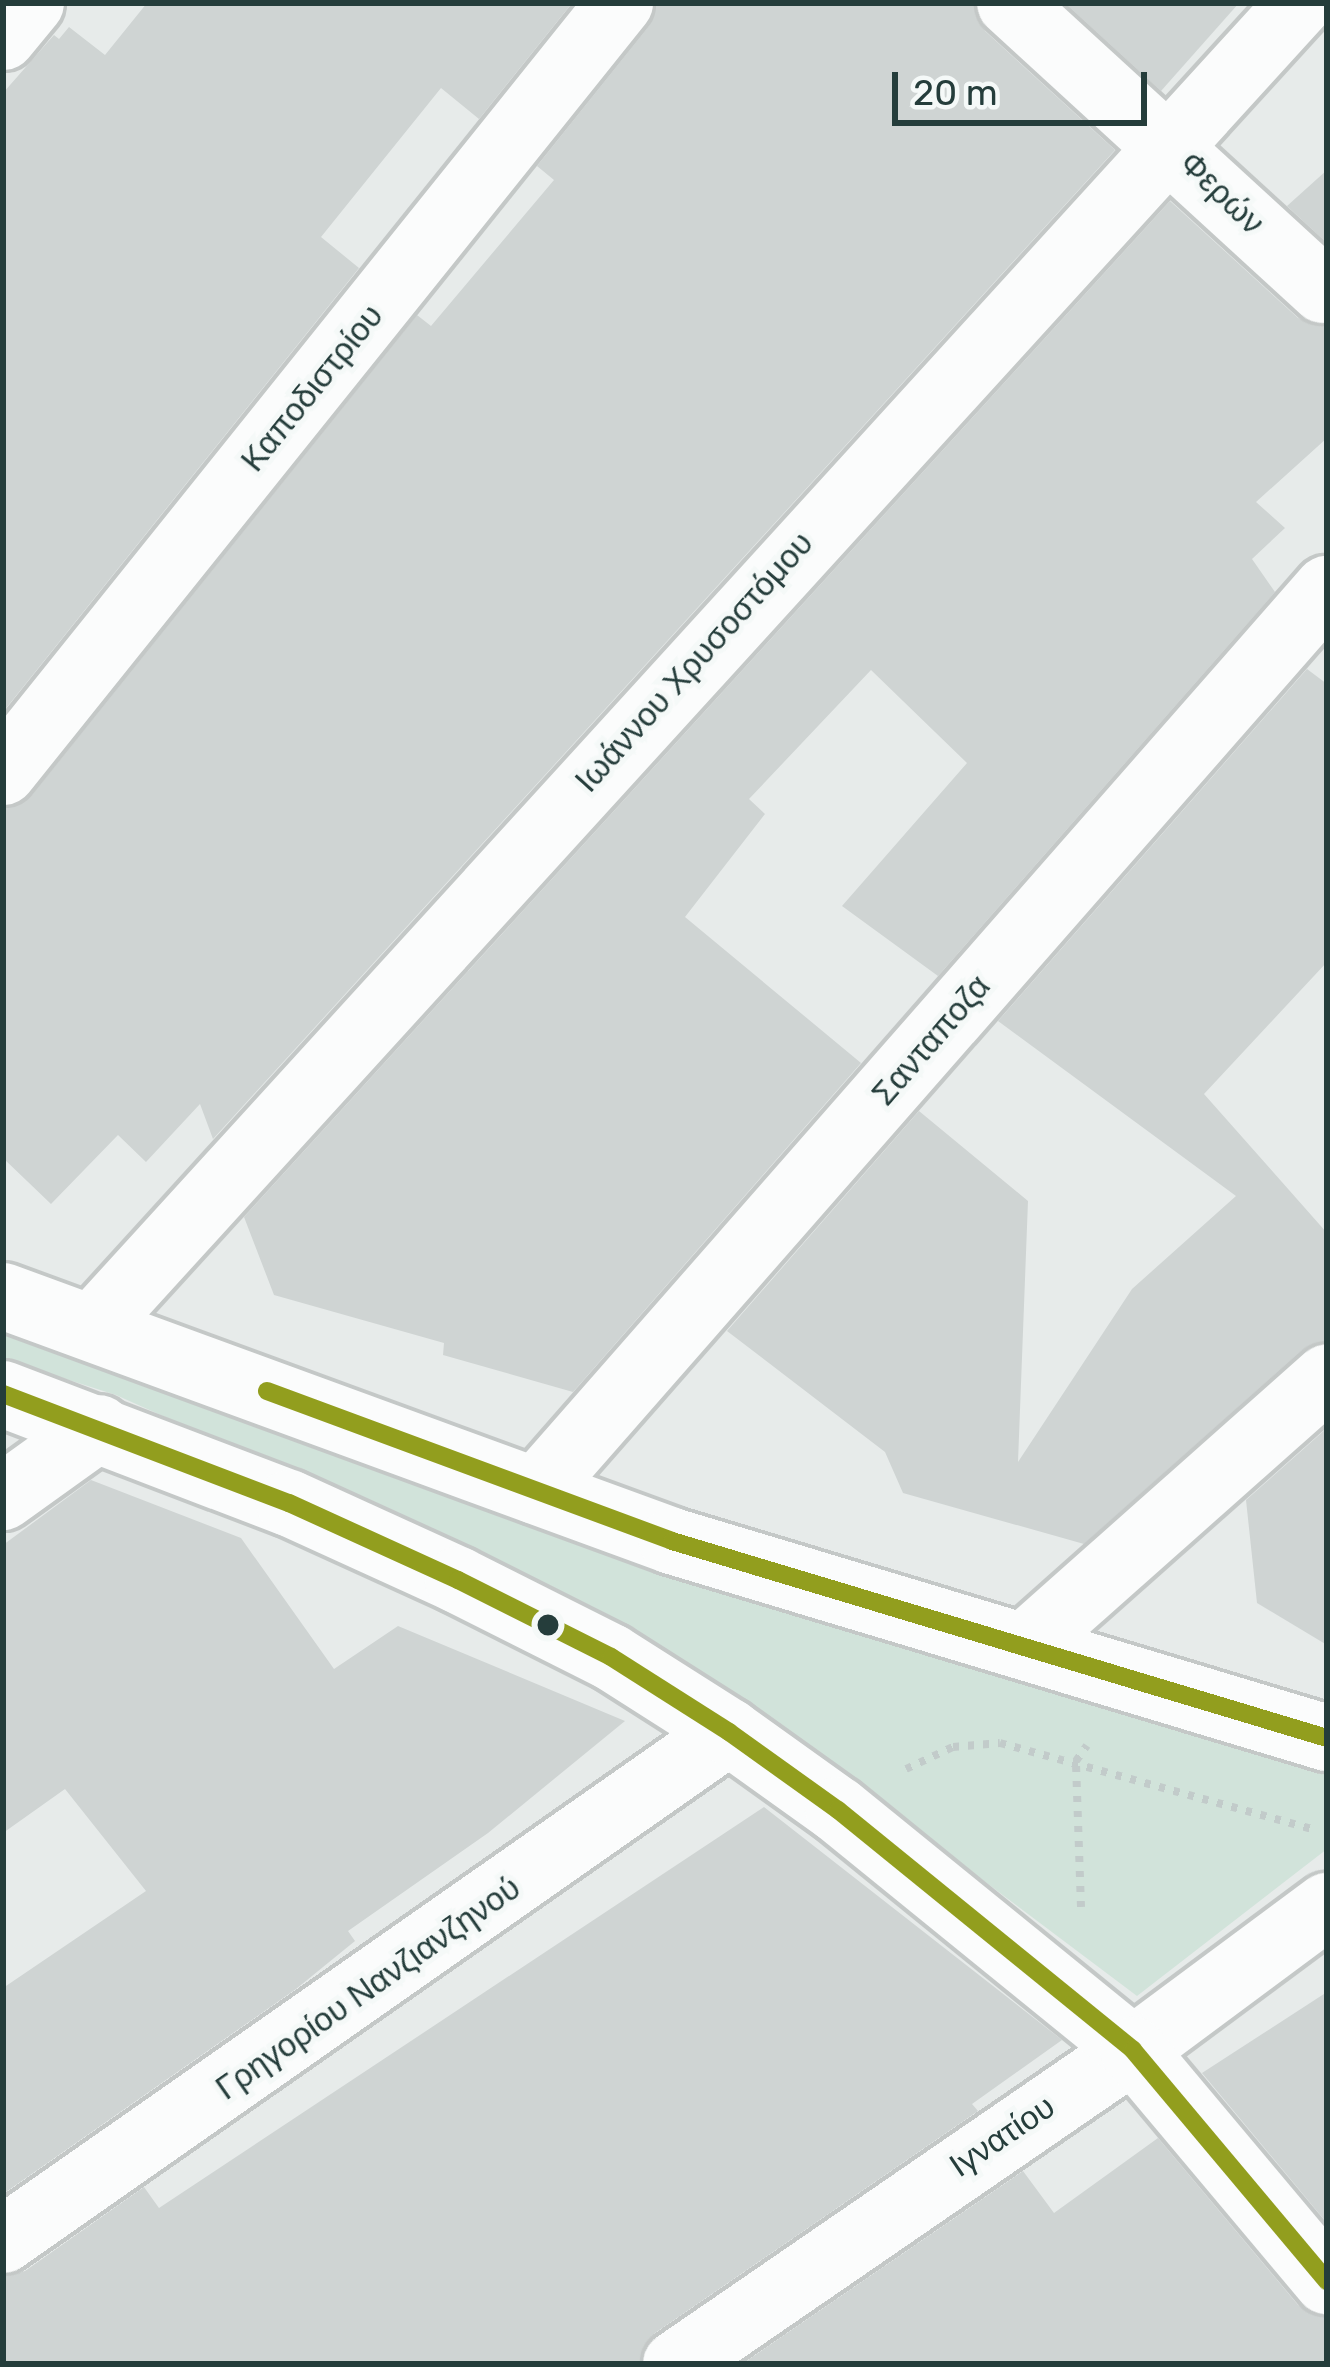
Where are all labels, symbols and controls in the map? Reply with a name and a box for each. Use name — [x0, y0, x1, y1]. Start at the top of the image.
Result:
scale bar — [898, 48, 1153, 122]
text: 20 m — [913, 71, 998, 114]
street label: Φερών — [1172, 143, 1272, 243]
street label: Καποδιστρίου — [233, 297, 391, 479]
street label: Ιωάννου Χρυσοστόμου — [567, 524, 821, 800]
street label: Σανταποζα — [864, 967, 998, 1113]
unlabelled marker — [537, 1614, 559, 1636]
street label: Γρηγορίου Νανζιανζηνού — [208, 1868, 528, 2108]
street label: Ιγνατίου — [942, 2087, 1062, 2185]

